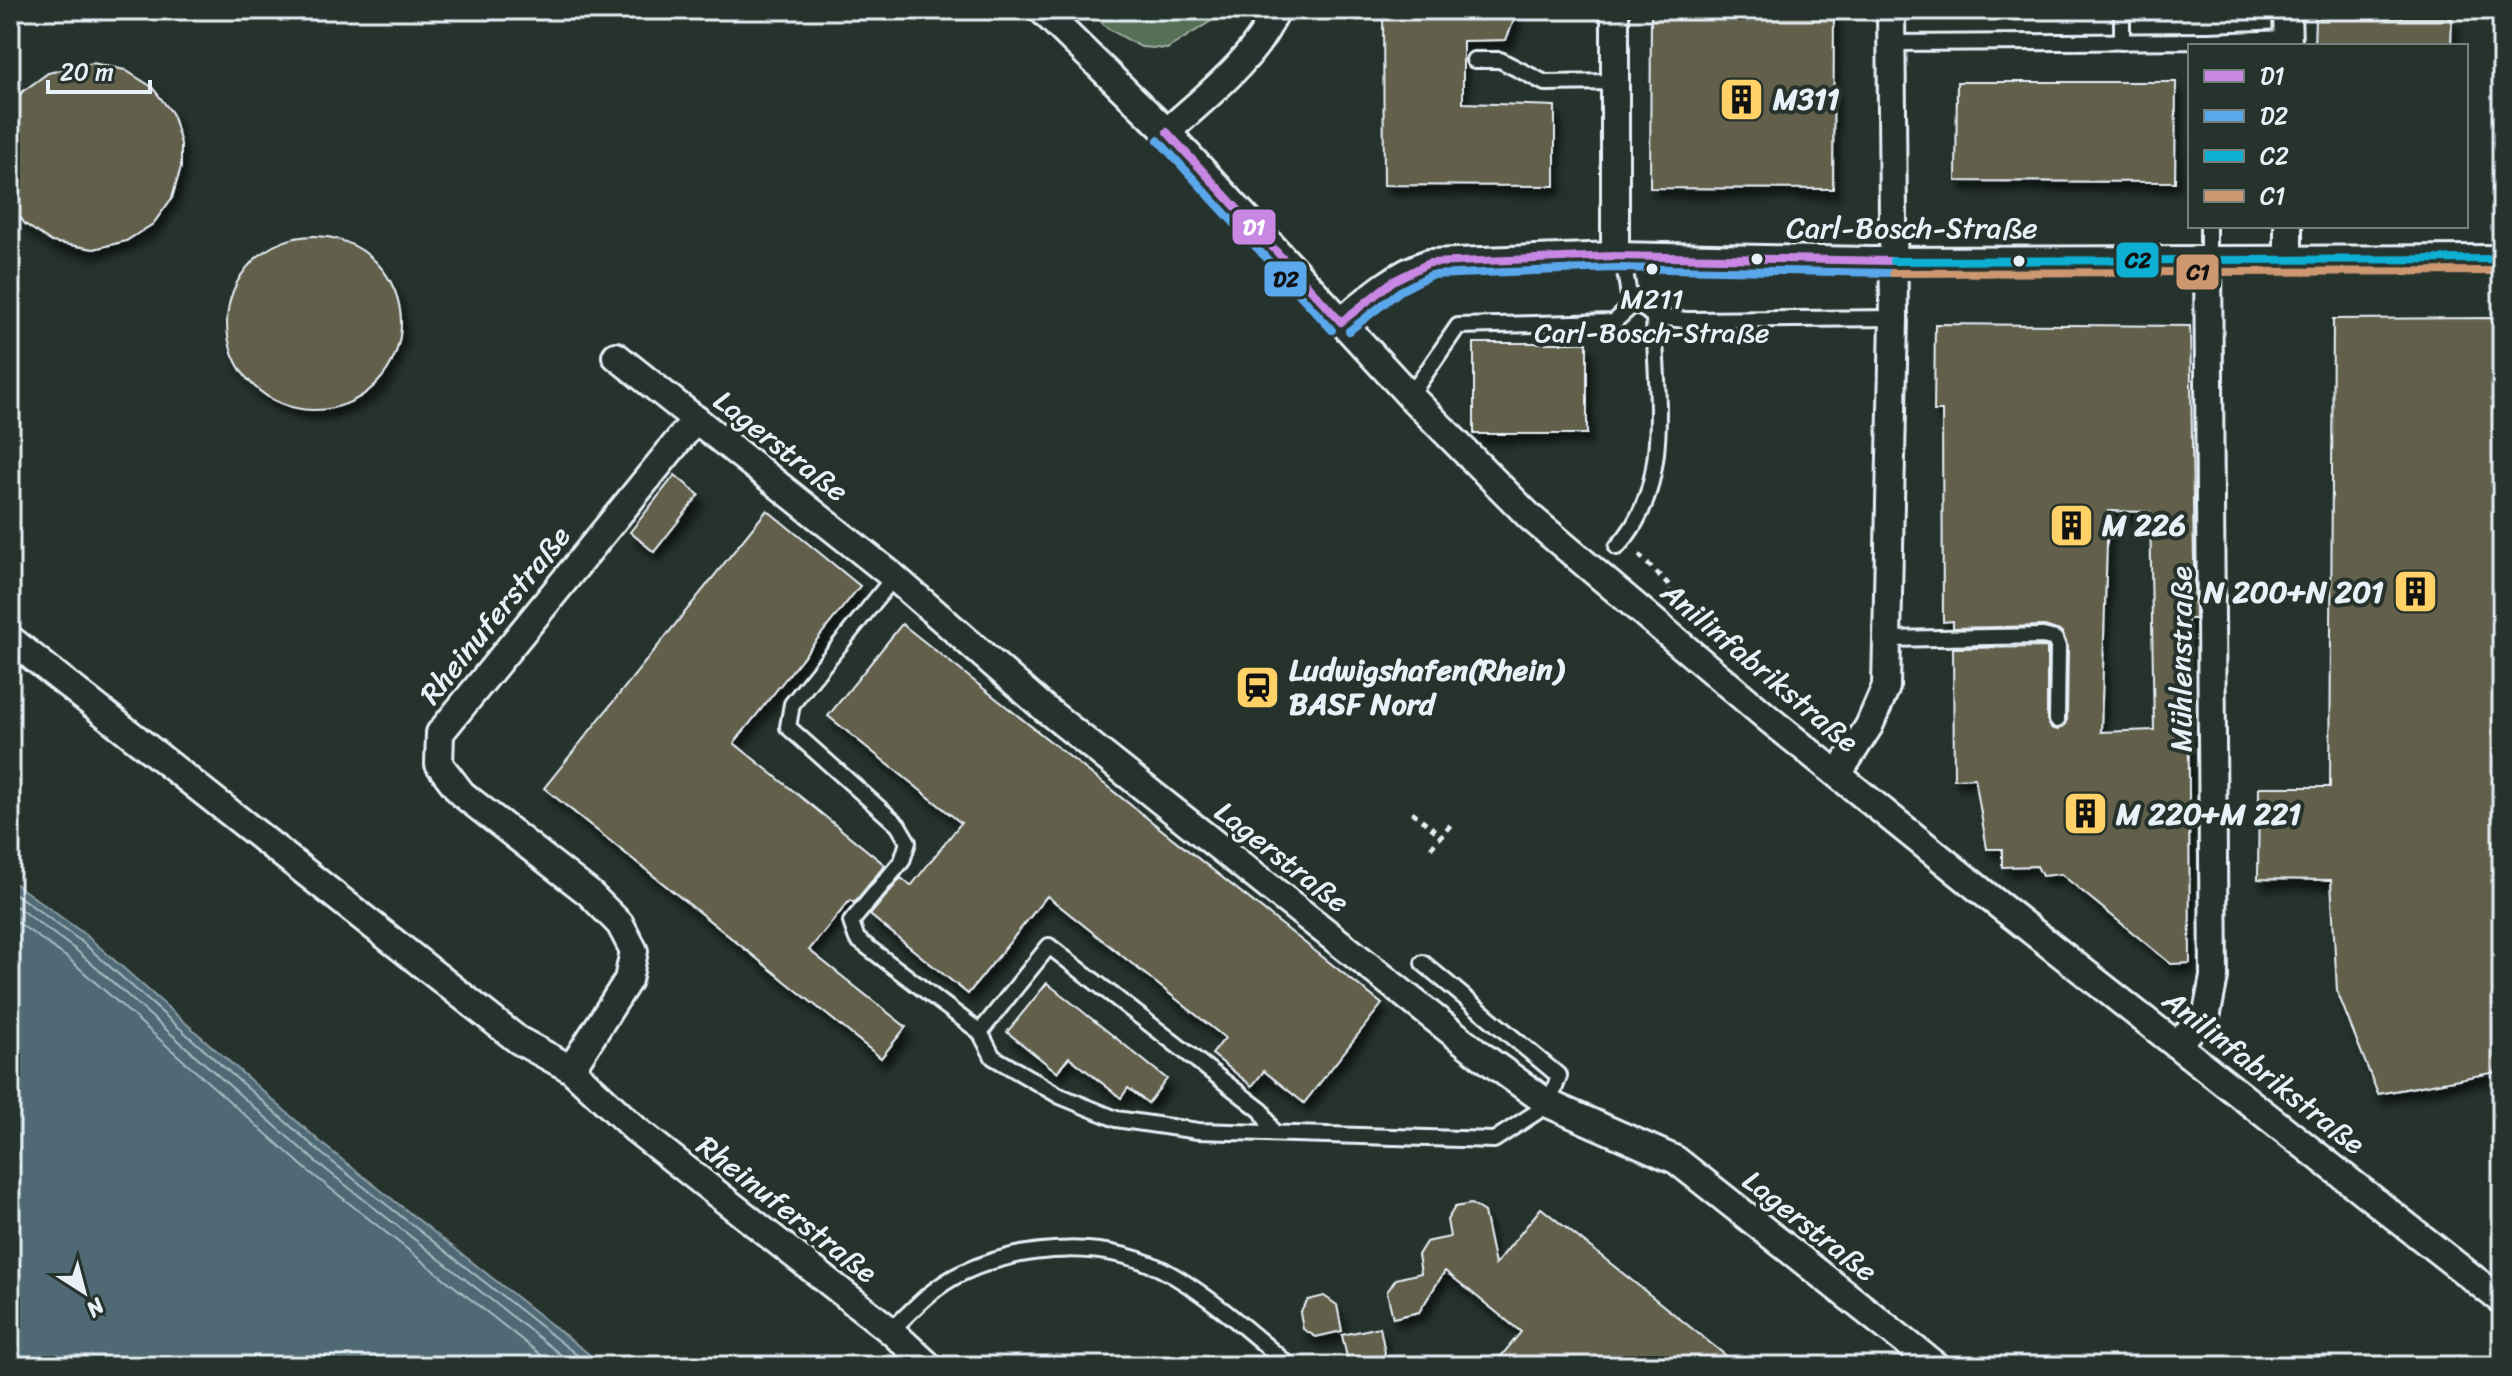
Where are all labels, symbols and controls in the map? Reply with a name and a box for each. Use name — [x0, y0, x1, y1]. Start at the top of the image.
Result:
scale bar — [48, 44, 150, 94]
legend — [2188, 44, 2468, 228]
text: 20 m — [60, 51, 114, 93]
text: D1 — [2260, 55, 2285, 97]
place label: M311 — [1772, 72, 1840, 126]
building icon: M311 — [1718, 75, 1766, 123]
text: D2 — [2260, 95, 2288, 137]
text: C2 — [2260, 135, 2289, 177]
text: C1 — [2260, 175, 2285, 217]
street label: Carl-Bosch-Straße — [1786, 201, 2038, 255]
line badge: D1 — [1231, 208, 1277, 246]
text: D1 — [1243, 208, 1266, 247]
line badge: C2 — [2115, 241, 2160, 279]
text: C2 — [2124, 241, 2152, 280]
unlabelled marker — [1749, 251, 1765, 267]
unlabelled marker — [2011, 253, 2027, 269]
line badge: C1 — [2175, 253, 2220, 291]
text: C1 — [2185, 253, 2210, 292]
line badge: D2 — [1263, 260, 1308, 298]
text: D2 — [1273, 260, 1299, 299]
marker: M211 Carl-Bosch-Straße — [1644, 261, 1660, 277]
place label: M211 Carl-Bosch-Straße — [1535, 274, 1769, 357]
street label: Lagerstraße — [701, 375, 861, 517]
place label: M 226 — [2101, 498, 2186, 552]
building icon: M 226 — [2047, 501, 2095, 549]
street label: Rheinuferstraße — [405, 513, 585, 717]
place label: N 200+N 201 — [2203, 565, 2384, 619]
street label: Anilinfabrikstraße — [1647, 566, 1872, 767]
street label: Mühlenstraße — [2154, 566, 2208, 752]
building icon: N 200+N 201 — [2391, 568, 2439, 616]
place label: Ludwigshafen(Rhein) BASF Nord — [1289, 643, 1566, 731]
station icon: Ludwigshafen(Rhein) BASF Nord — [1234, 663, 1282, 711]
street label: Lagerstraße — [1202, 786, 1362, 928]
place label: M 220+M 221 — [2115, 787, 2301, 841]
building icon: M 220+M 221 — [2061, 790, 2109, 838]
street label: Anilinfabrikstraße — [2149, 974, 2378, 1169]
street label: Rheinuferstraße — [684, 1120, 890, 1298]
street label: Lagerstraße — [1730, 1155, 1890, 1297]
north arrow — [44, 1252, 124, 1332]
text: N — [77, 1287, 114, 1328]

